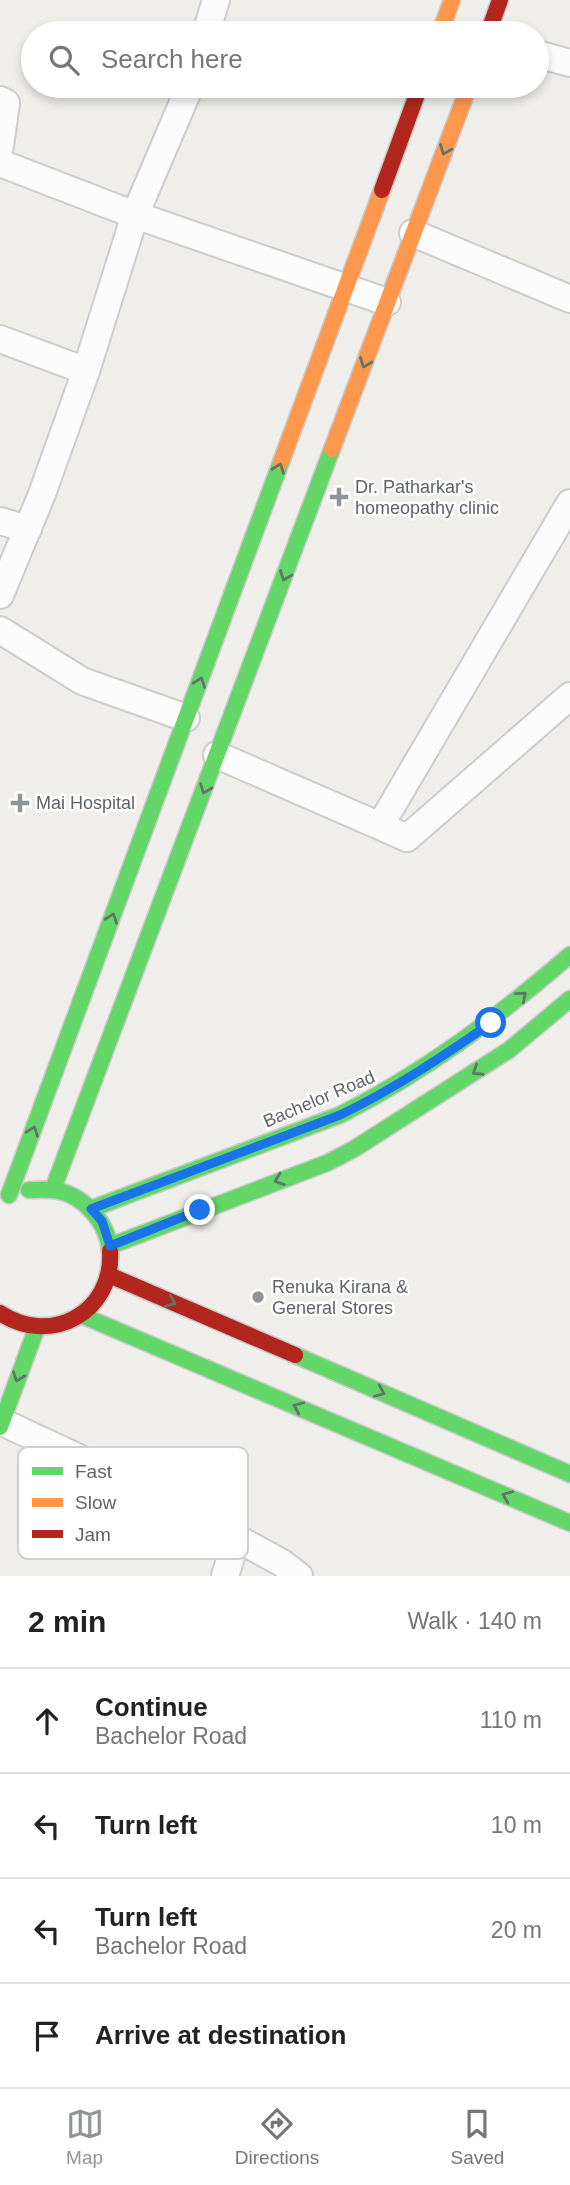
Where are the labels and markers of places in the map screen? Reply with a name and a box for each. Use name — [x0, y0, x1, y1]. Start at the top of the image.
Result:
place label: Dr. Patharkar's homeopathy clinic — [355, 477, 499, 518]
marker: Dr. Patharkar's homeopathy clinic — [329, 487, 349, 507]
marker: Mai Hospital — [10, 793, 30, 813]
place label: Mai Hospital — [36, 793, 135, 813]
place label: Renuka Kirana & General Stores — [272, 1277, 408, 1318]
marker: Renuka Kirana & General Stores — [250, 1289, 266, 1305]

